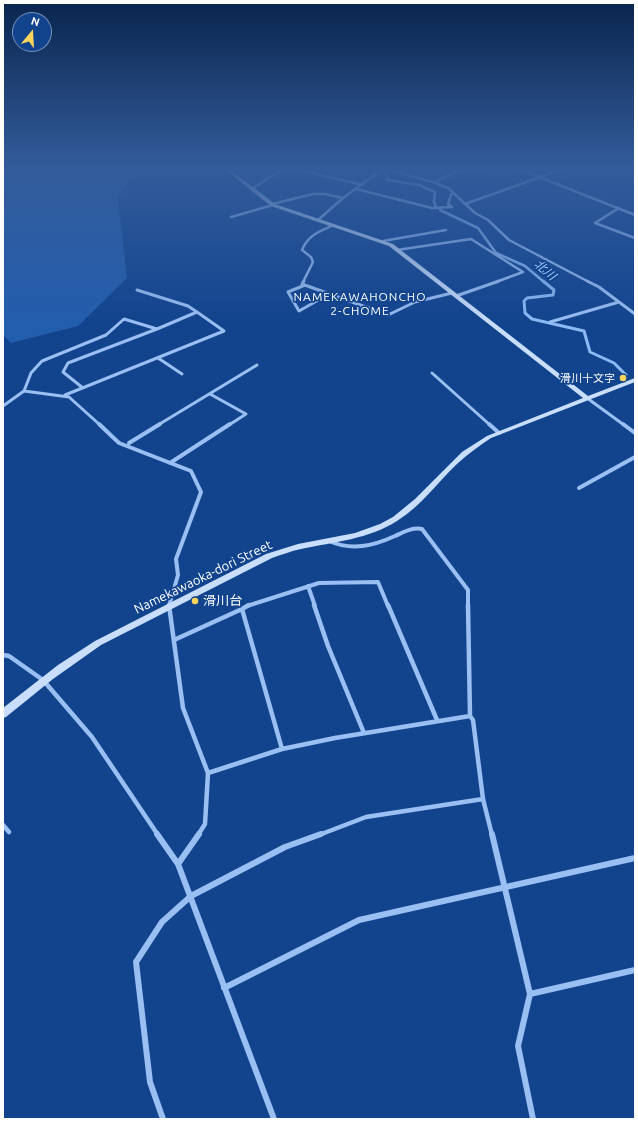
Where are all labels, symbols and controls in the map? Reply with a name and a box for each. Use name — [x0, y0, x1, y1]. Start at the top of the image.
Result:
north arrow — [12, 12, 52, 52]
text: N — [30, 15, 41, 29]
water label: 北川 — [531, 257, 559, 283]
district label: NAMEKAWAHONCHO 2-CHOME — [294, 290, 426, 318]
place label: 滑川十文字 — [560, 371, 615, 385]
marker: 滑川十文字 — [618, 373, 628, 383]
street label: Namekawaoka-dori Street — [131, 537, 275, 617]
place label: 滑川台 — [203, 593, 242, 609]
marker: 滑川台 — [190, 596, 200, 606]

